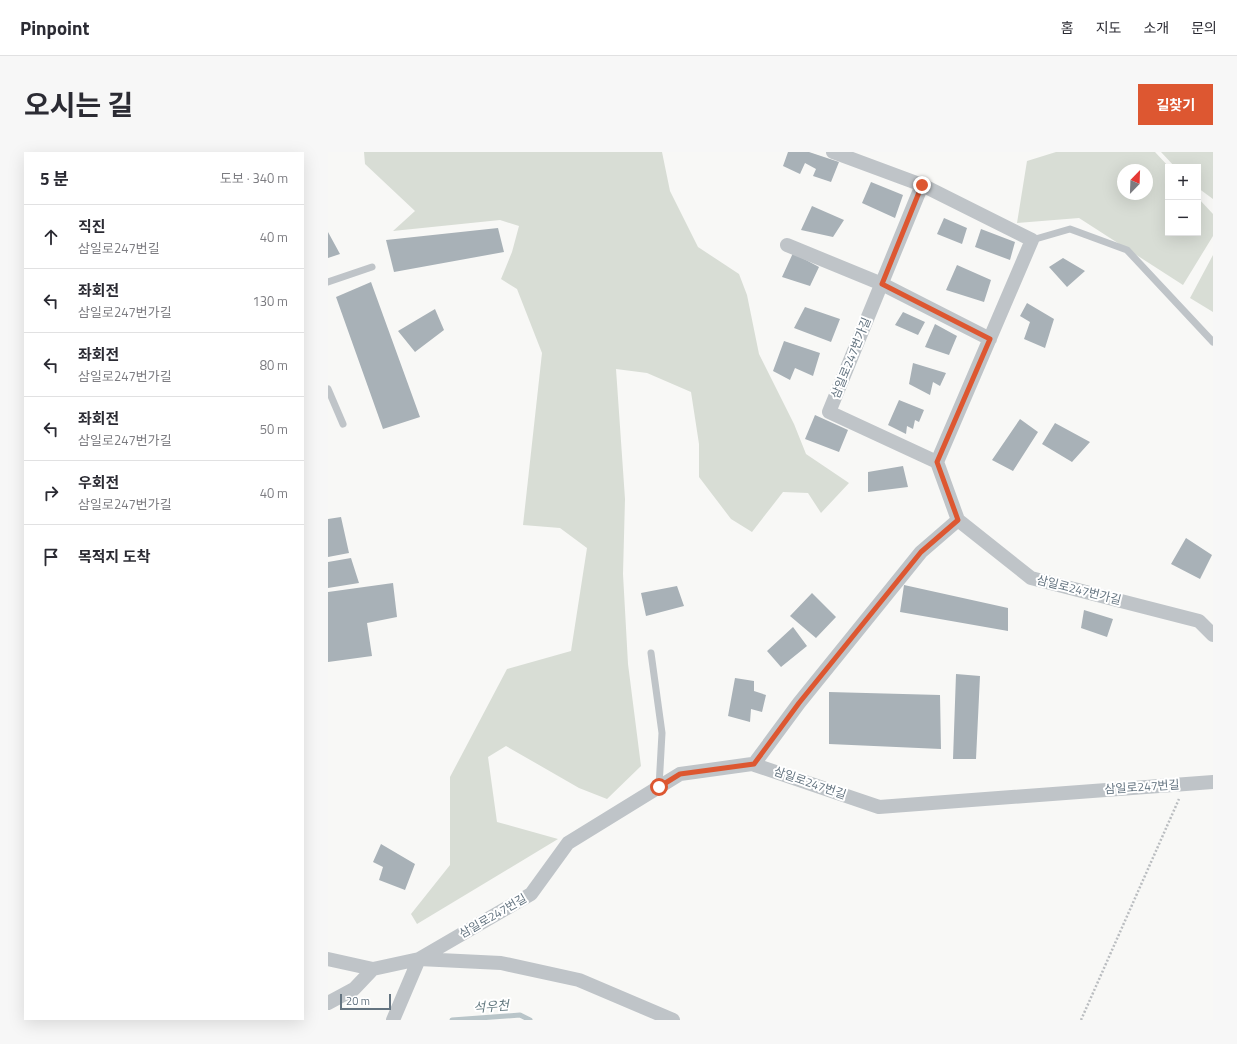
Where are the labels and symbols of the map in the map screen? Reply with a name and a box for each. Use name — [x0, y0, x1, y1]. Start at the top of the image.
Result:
north arrow — [1117, 164, 1153, 200]
route end — [913, 176, 931, 194]
street label: 삼일로247번가길 — [826, 314, 876, 401]
street label: 삼일로247번가길 — [1035, 570, 1123, 609]
street label: 삼일로247번길 — [771, 761, 849, 804]
street label: 삼일로247번길 — [1104, 774, 1180, 799]
route start — [650, 778, 668, 796]
street label: 삼일로247번길 — [455, 888, 530, 943]
scale bar — [340, 992, 391, 1011]
water label: 석우천 — [472, 995, 511, 1017]

